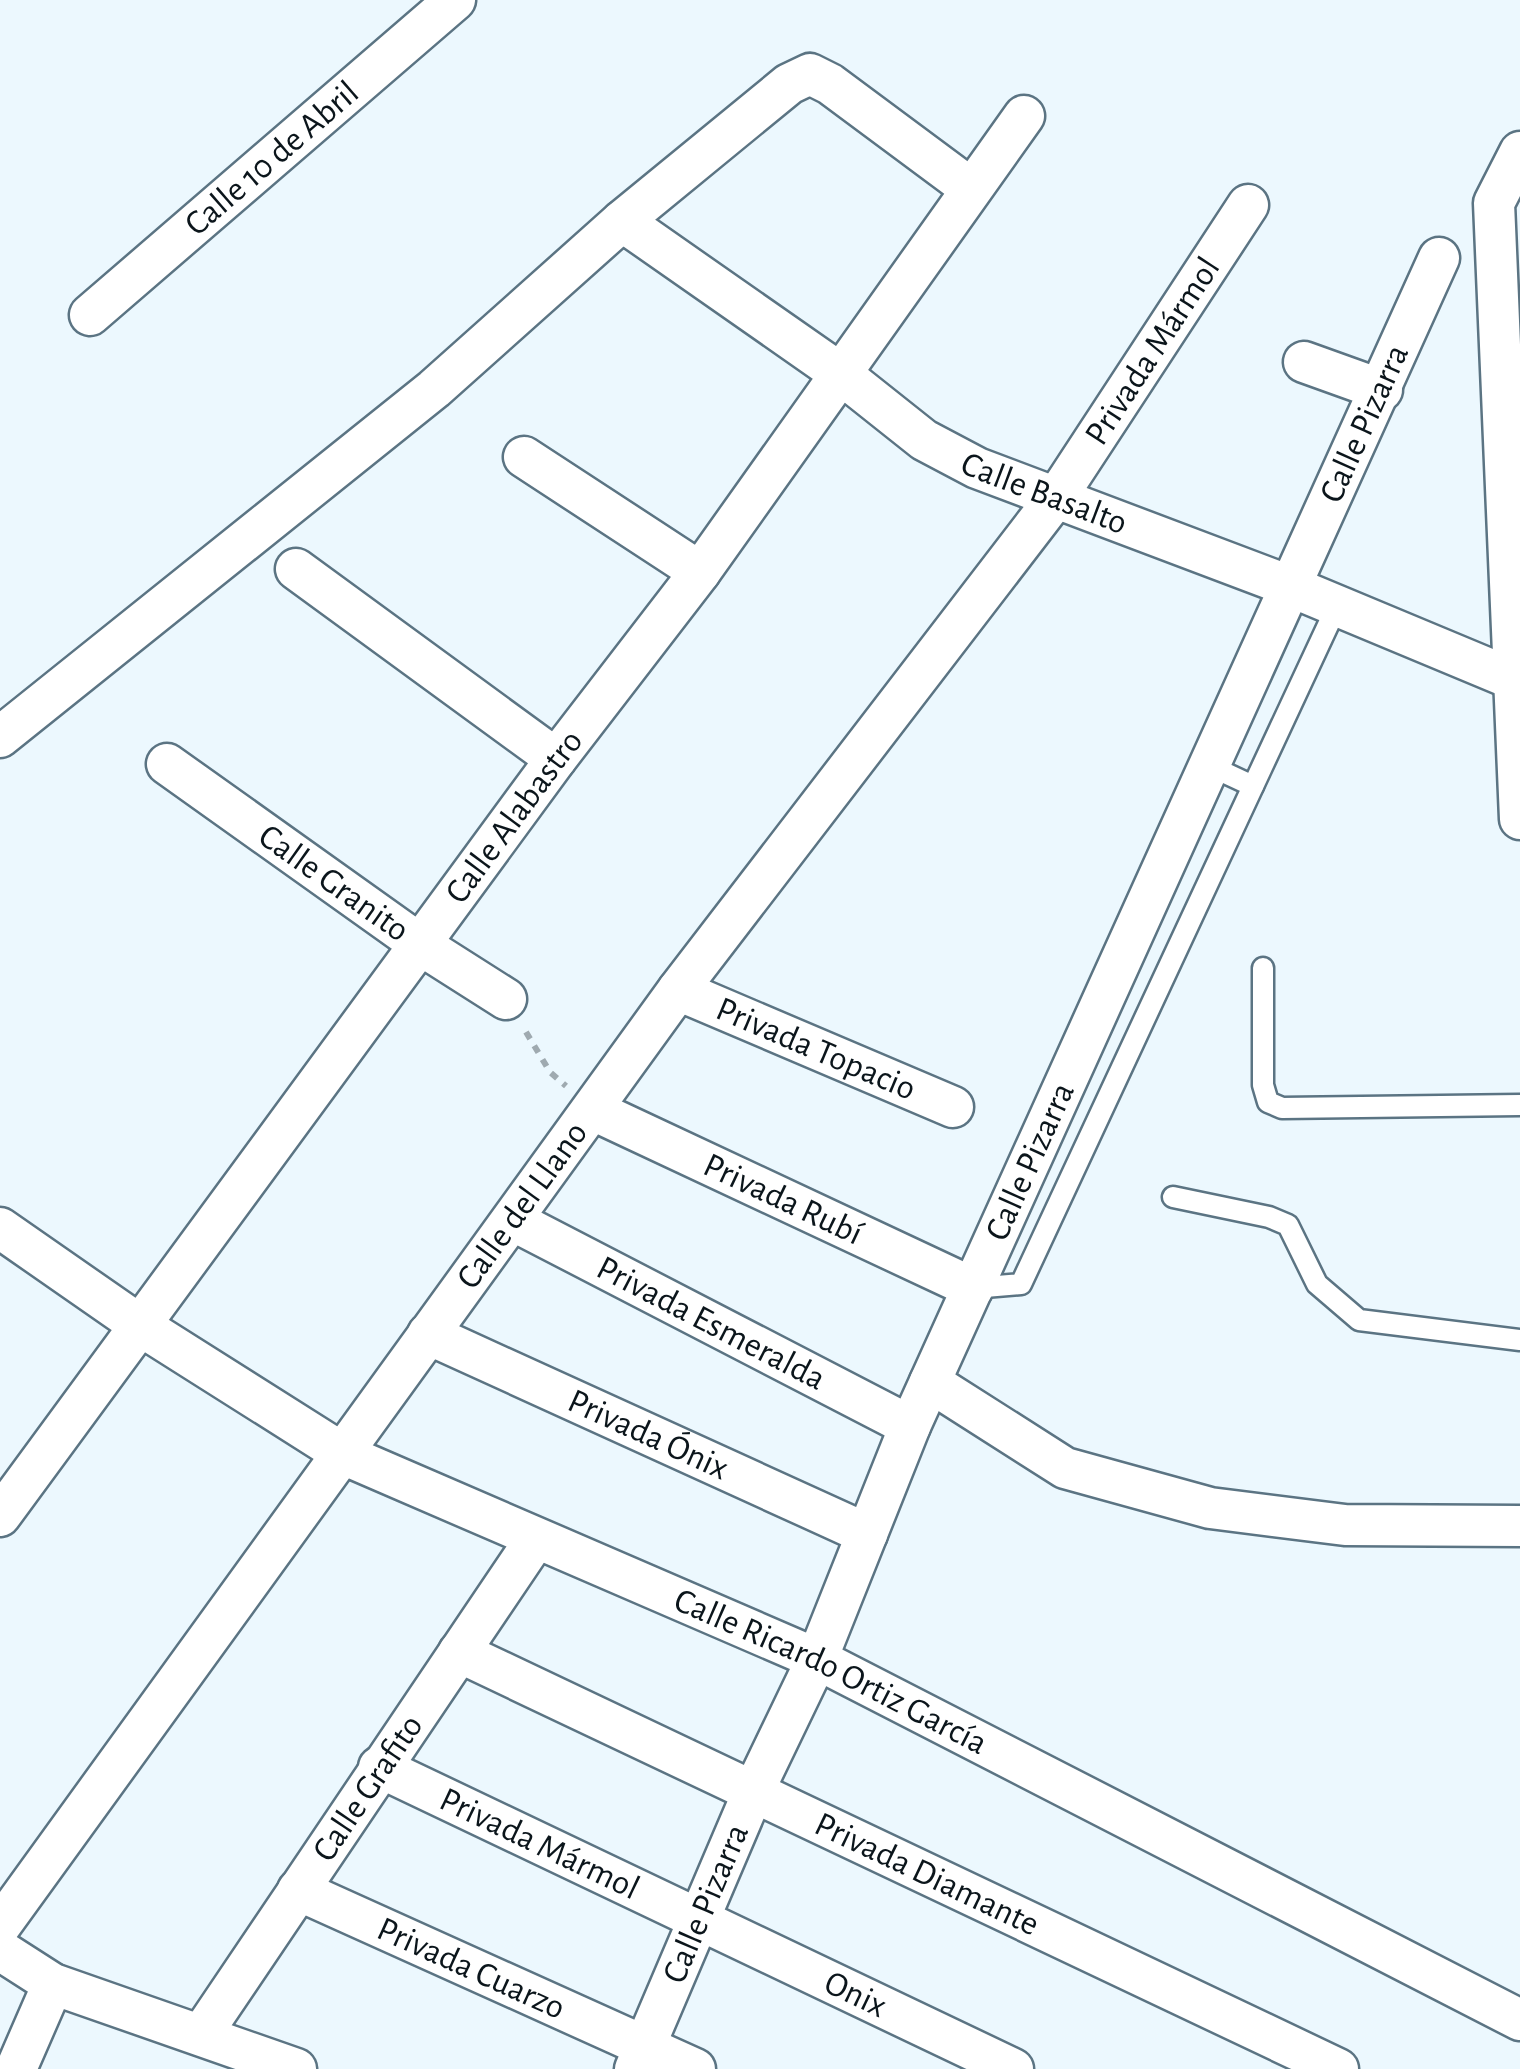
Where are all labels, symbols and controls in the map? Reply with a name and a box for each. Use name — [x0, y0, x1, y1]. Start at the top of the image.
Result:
street label: Calle 10 de Abril — [178, 74, 365, 242]
street label: Privada Mármol — [1078, 251, 1226, 451]
street label: Calle Pizarra — [1313, 339, 1415, 508]
street label: Calle Basalto — [955, 445, 1132, 541]
street label: Calle Alabastro — [439, 723, 589, 910]
street label: Calle Granito — [252, 818, 415, 948]
street label: Privada Topacio — [711, 991, 921, 1107]
street label: Calle Pizarra — [979, 1077, 1081, 1246]
street label: Calle del Llano — [450, 1115, 594, 1295]
street label: Privada Rubí — [698, 1147, 869, 1251]
street label: Privada Esmeralda — [591, 1250, 831, 1397]
street label: Privada Ónix — [563, 1383, 734, 1486]
street label: Calle Ricardo Ortiz García — [669, 1582, 993, 1761]
street label: Calle Grafito — [306, 1709, 429, 1867]
street label: Privada Mármol — [435, 1781, 645, 1906]
street label: Privada Diamante — [809, 1806, 1045, 1942]
street label: Calle Pizarra — [656, 1819, 755, 1988]
street label: Privada Cuarzo — [372, 1911, 570, 2026]
street label: Onix — [819, 1964, 892, 2024]

